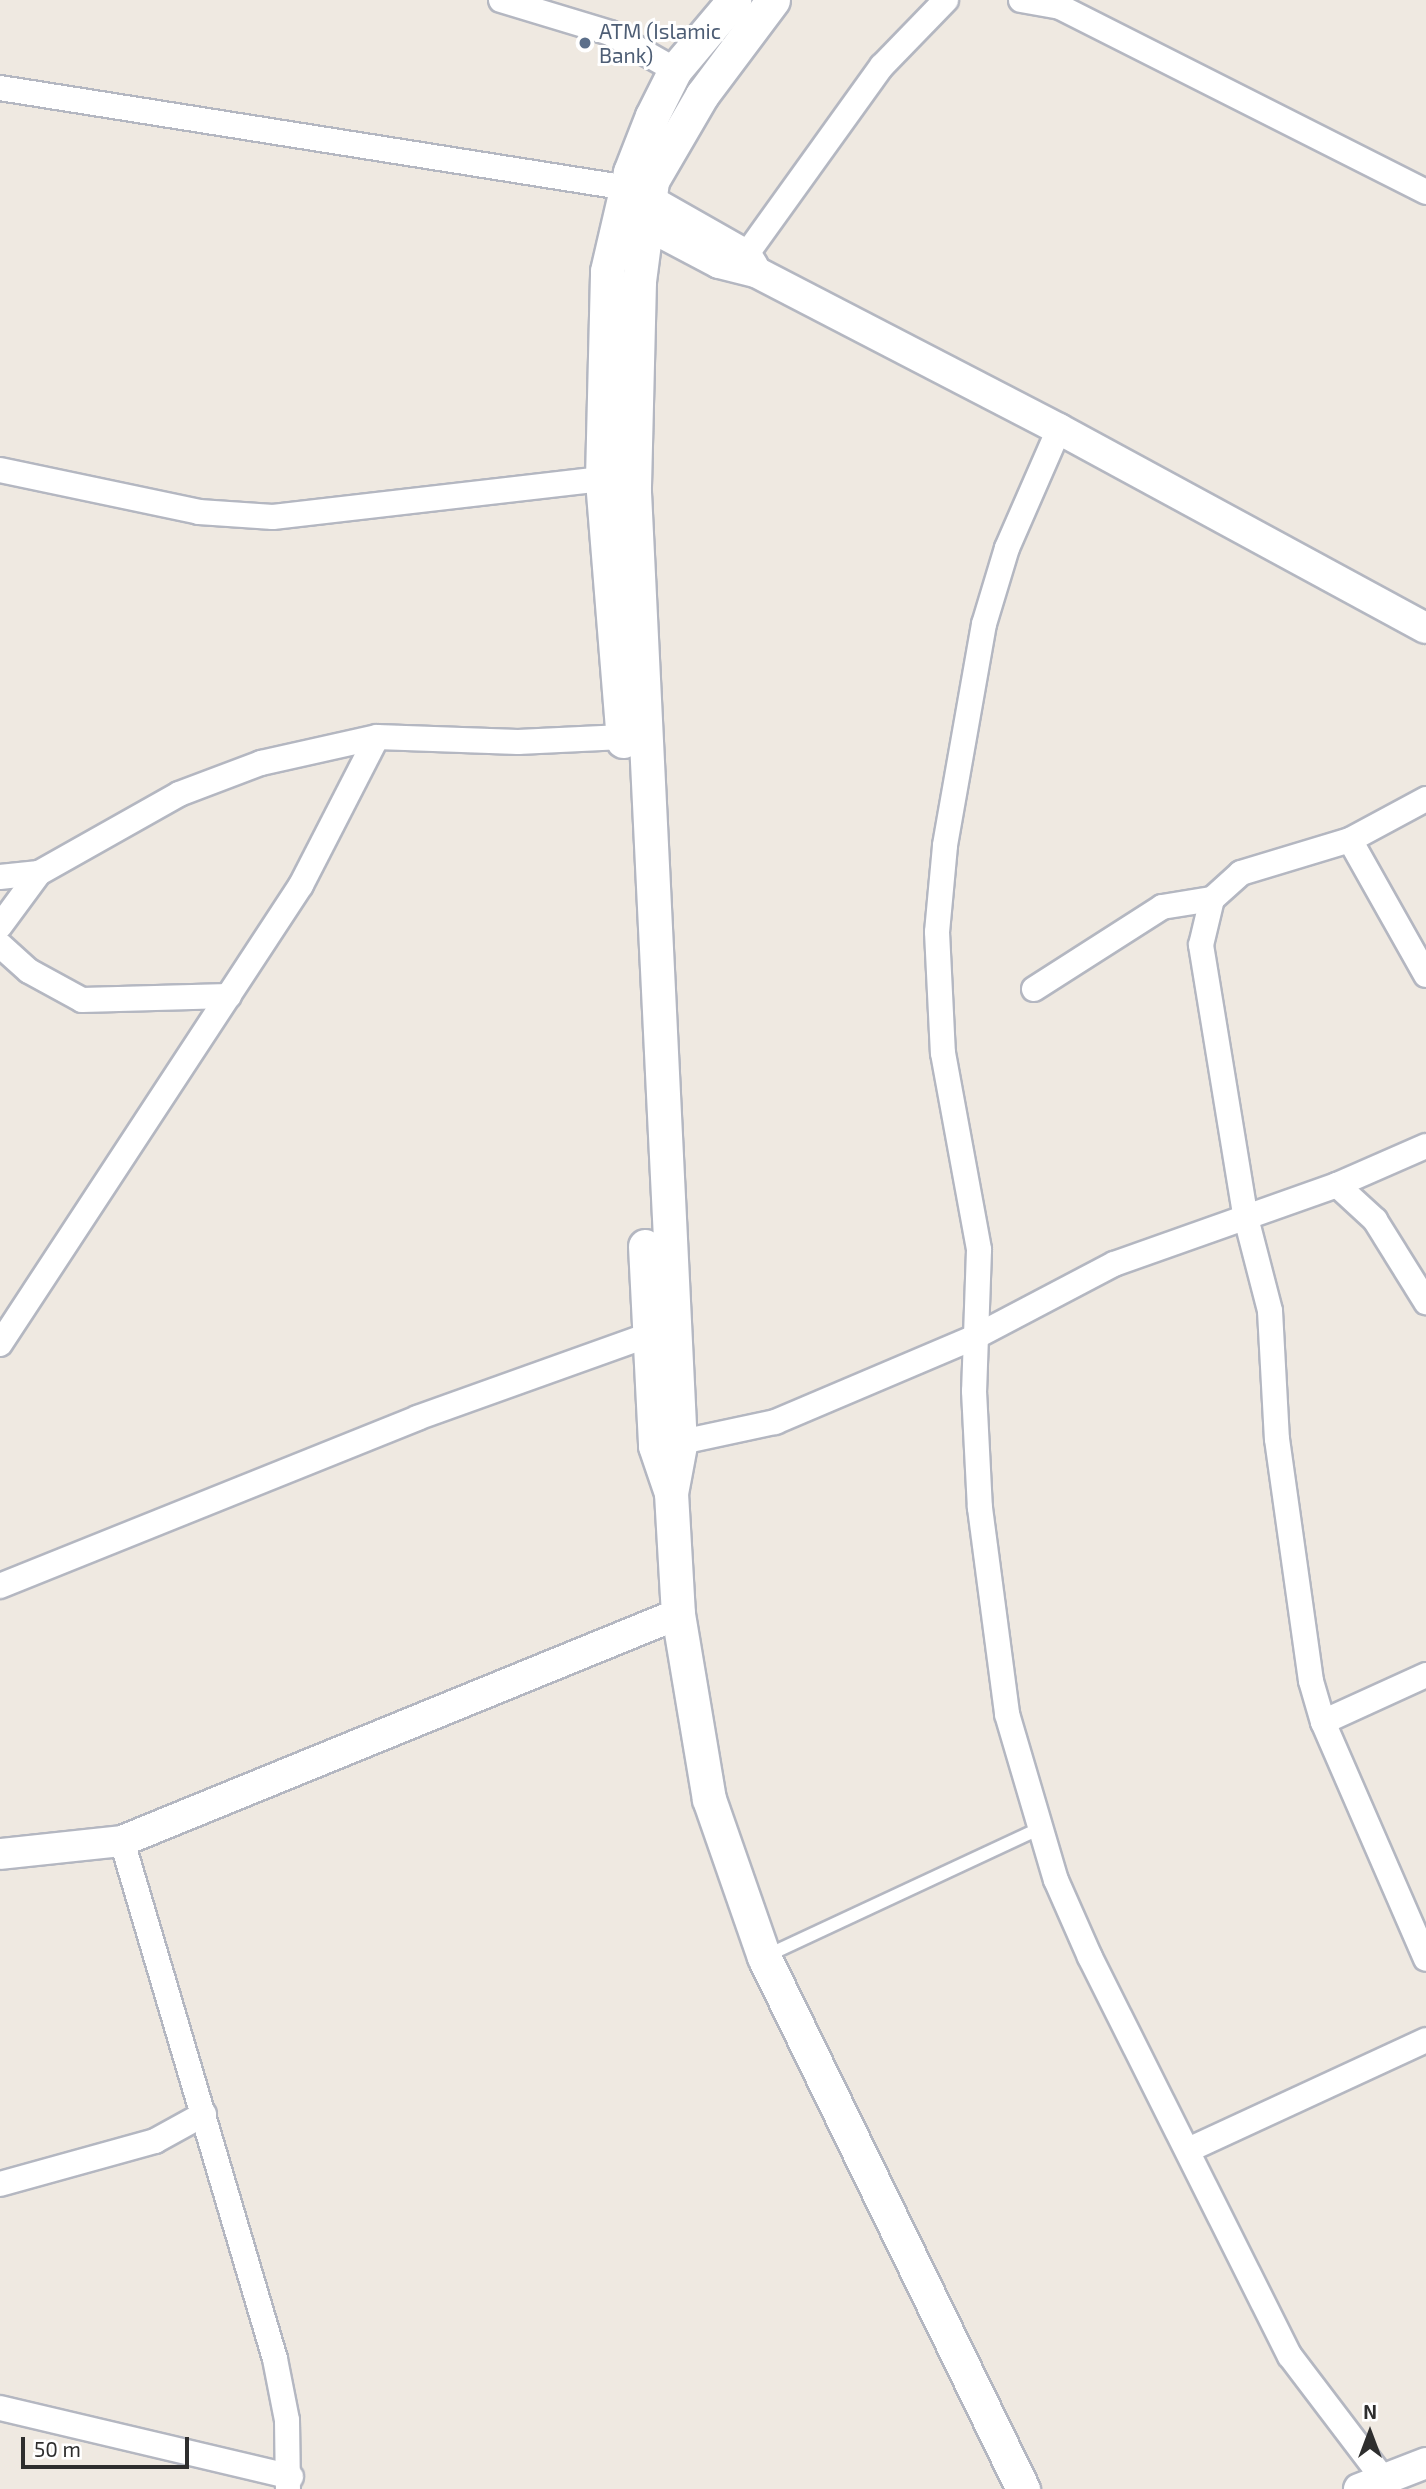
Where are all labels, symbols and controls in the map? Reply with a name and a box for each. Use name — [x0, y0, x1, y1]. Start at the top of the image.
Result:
place label: ATM (Islamic Bank) — [599, 18, 721, 68]
marker: ATM (Islamic Bank) — [577, 35, 593, 51]
north arrow — [1335, 2398, 1405, 2468]
text: N — [1363, 2400, 1377, 2423]
scale bar — [24, 2422, 192, 2466]
text: 50 m — [34, 2436, 81, 2461]

